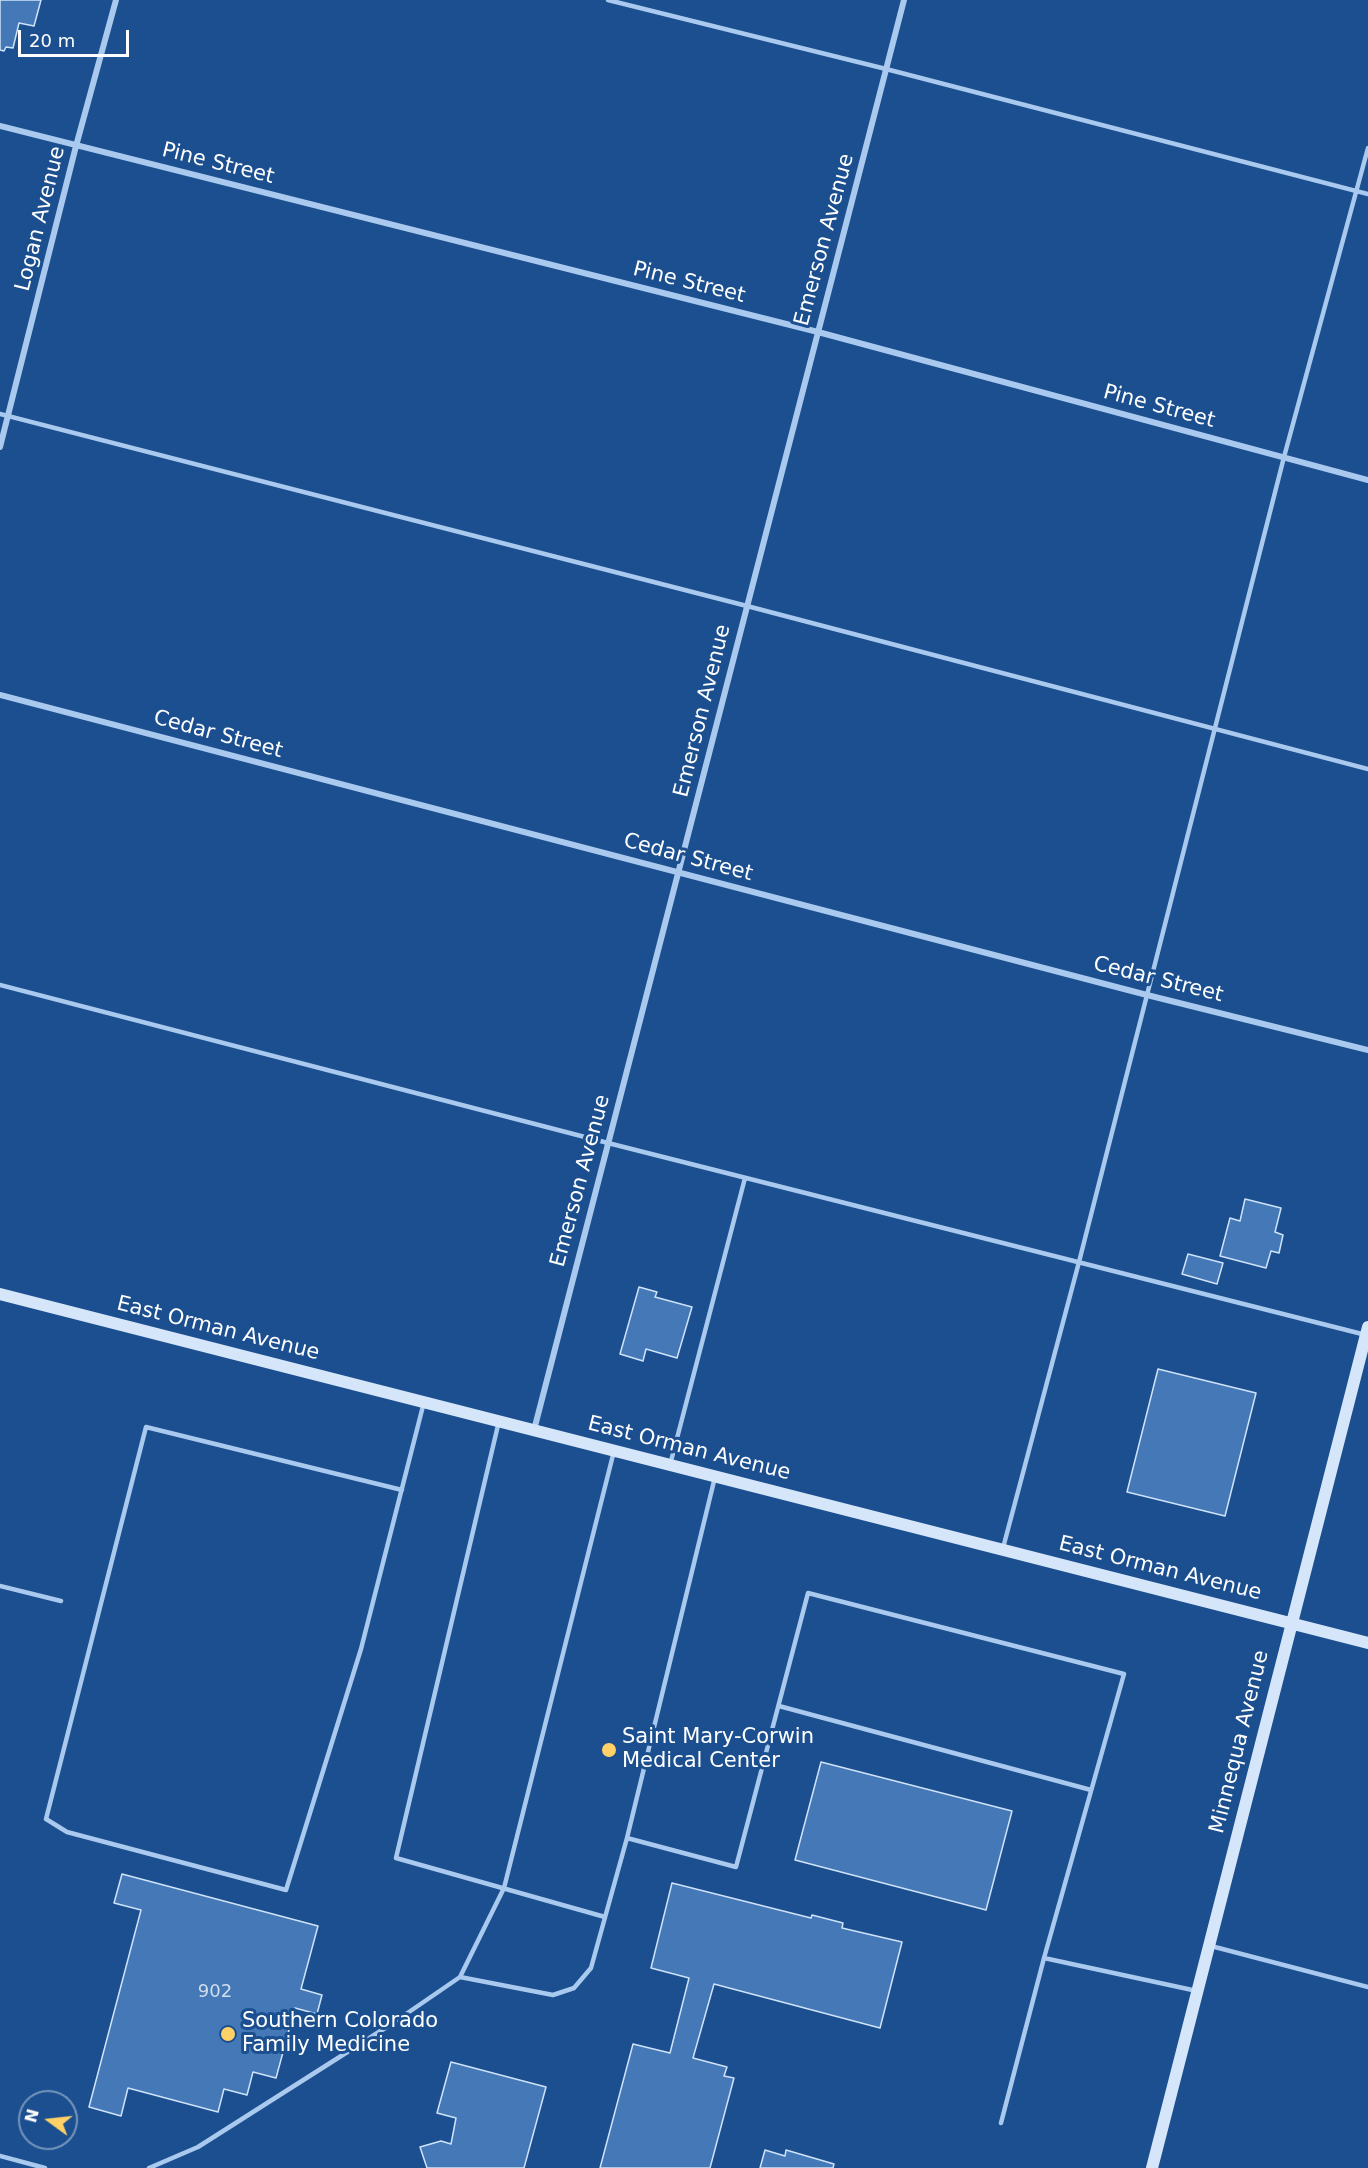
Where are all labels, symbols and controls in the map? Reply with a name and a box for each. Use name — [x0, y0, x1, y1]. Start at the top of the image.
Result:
scale bar — [21, 18, 132, 56]
text: 20 m — [29, 30, 75, 51]
street label: Pine Street — [159, 138, 277, 190]
street label: Logan Avenue — [11, 144, 71, 294]
street label: Emerson Avenue — [790, 151, 860, 329]
street label: Pine Street — [630, 257, 748, 309]
street label: Pine Street — [1100, 380, 1218, 434]
street label: Emerson Avenue — [669, 622, 737, 800]
street label: Cedar Street — [151, 706, 285, 764]
street label: Cedar Street — [621, 829, 755, 887]
street label: Cedar Street — [1090, 952, 1226, 1008]
street label: Emerson Avenue — [546, 1092, 616, 1270]
street label: East Orman Avenue — [114, 1292, 322, 1366]
street label: East Orman Avenue — [585, 1412, 793, 1486]
street label: East Orman Avenue — [1056, 1532, 1264, 1606]
street label: Minnequa Avenue — [1205, 1648, 1275, 1836]
place label: Saint Mary-Corwin Medical Center — [622, 1725, 814, 1775]
marker: Saint Mary-Corwin Medical Center — [600, 1741, 618, 1759]
house number: 902 — [198, 1981, 232, 2003]
place label: Southern Colorado Family Medicine — [242, 2009, 438, 2059]
marker: Southern Colorado Family Medicine — [219, 2025, 237, 2043]
north arrow — [18, 2090, 78, 2150]
text: N — [21, 2107, 43, 2125]

